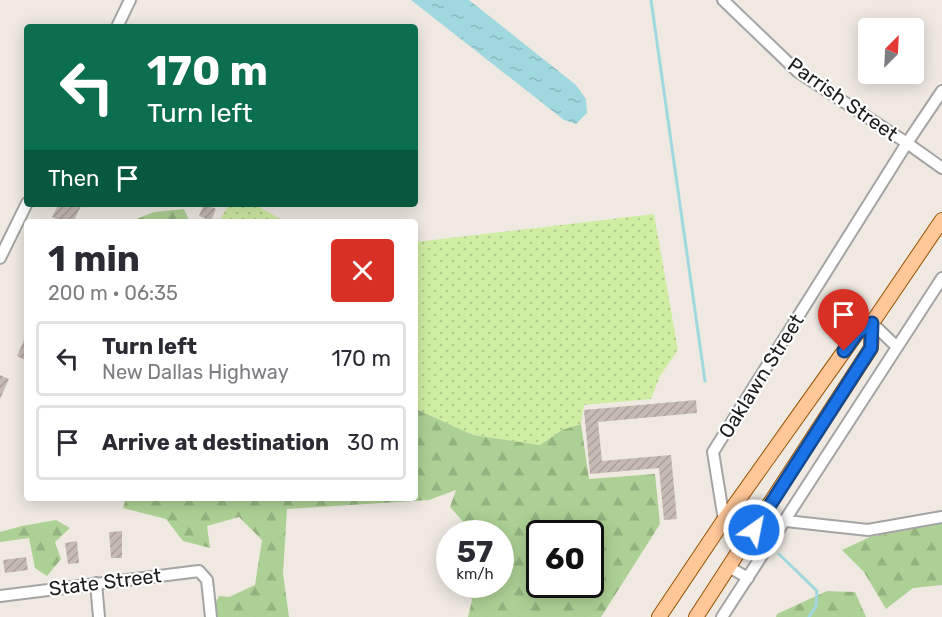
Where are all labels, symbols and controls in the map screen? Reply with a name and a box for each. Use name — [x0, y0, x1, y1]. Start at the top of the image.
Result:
north arrow — [858, 18, 924, 84]
map controls — [858, 18, 924, 84]
text: 170 m — [147, 46, 268, 96]
icon: left — [48, 48, 126, 126]
street label: Parrish Street — [783, 52, 903, 146]
text: Turn left — [147, 97, 252, 129]
icon: arrive — [111, 162, 144, 195]
text: Then — [48, 165, 99, 192]
text: 1 min — [48, 237, 140, 280]
button: close — [331, 239, 394, 302]
text: 200 m · 06:35 — [48, 281, 178, 305]
pin — [818, 289, 869, 351]
icon: arrive — [827, 298, 860, 331]
street label: Oaklawn Street — [713, 309, 809, 442]
text: Turn left — [102, 333, 197, 360]
icon: left — [51, 342, 84, 375]
text: 170 m — [331, 345, 391, 372]
text: New Dallas Highway — [102, 360, 289, 384]
icon: arrive — [51, 426, 84, 459]
text: Arrive at destination — [102, 429, 329, 456]
text: 30 m — [347, 429, 399, 456]
position arrow — [722, 498, 786, 562]
speed limit sign: 60 — [526, 520, 604, 598]
text: 57 — [457, 534, 493, 570]
street label: State Street — [47, 563, 163, 601]
text: km/h — [456, 565, 494, 583]

